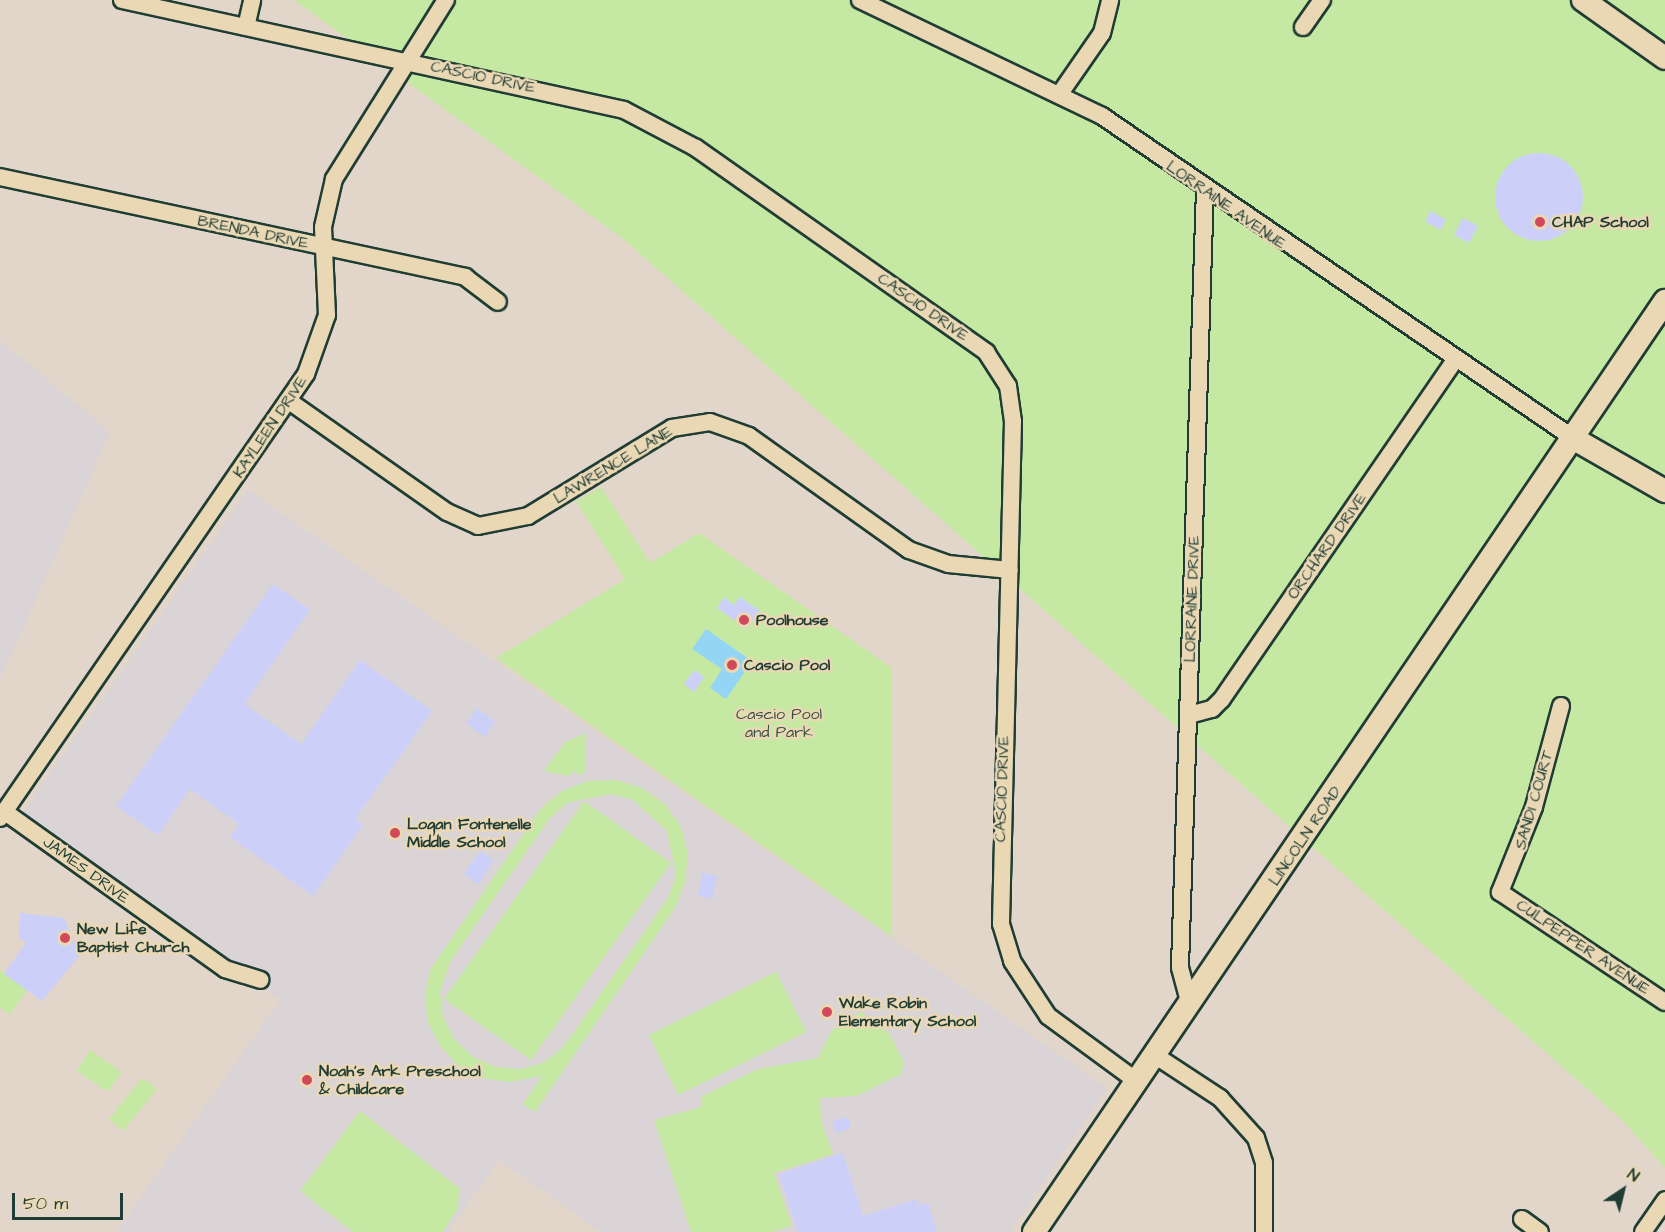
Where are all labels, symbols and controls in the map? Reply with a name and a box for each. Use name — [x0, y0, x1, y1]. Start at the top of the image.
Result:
street label: CASCIO DRIVE — [429, 57, 537, 97]
street label: LORRAINE AVENUE — [1163, 157, 1289, 253]
street label: BRENDA DRIVE — [196, 211, 310, 253]
place label: CHAP School — [1552, 212, 1649, 232]
marker: CHAP School — [1533, 215, 1547, 229]
street label: CASCIO DRIVE — [874, 269, 972, 345]
street label: KAYLEEN DRIVE — [229, 372, 311, 482]
street label: LAWRENCE LANE — [550, 422, 676, 508]
street label: ORCHARD DRIVE — [1283, 489, 1371, 603]
street label: LORRAINE DRIVE — [1180, 535, 1204, 663]
place label: Poolhouse — [756, 610, 828, 630]
marker: Poolhouse — [737, 613, 751, 627]
place label: Cascio Pool — [744, 655, 830, 675]
marker: Cascio Pool — [725, 658, 739, 672]
park label: Cascio Pool and Park — [736, 704, 822, 742]
street label: CASCIO DRIVE — [991, 735, 1013, 843]
street label: SANDI COURT — [1511, 748, 1557, 852]
street label: LINCOLN ROAD — [1265, 783, 1345, 889]
place label: Logan Fontenelle Middle School — [407, 814, 531, 852]
marker: Logan Fontenelle Middle School — [388, 826, 402, 840]
street label: JAMES DRIVE — [39, 832, 133, 908]
street label: CULPEPPER AVENUE — [1513, 895, 1653, 999]
place label: New Life Baptist Church — [77, 919, 189, 957]
marker: New Life Baptist Church — [58, 931, 72, 945]
place label: Wake Robin Elementary School — [839, 993, 976, 1031]
marker: Wake Robin Elementary School — [820, 1005, 834, 1019]
place label: Noah's Ark Preschool & Childcare — [319, 1061, 481, 1099]
marker: Noah's Ark Preschool & Childcare — [300, 1073, 314, 1087]
north arrow — [1593, 1160, 1653, 1220]
text: N — [1623, 1163, 1644, 1187]
scale bar — [15, 1181, 126, 1219]
text: 50 m — [23, 1191, 68, 1216]

